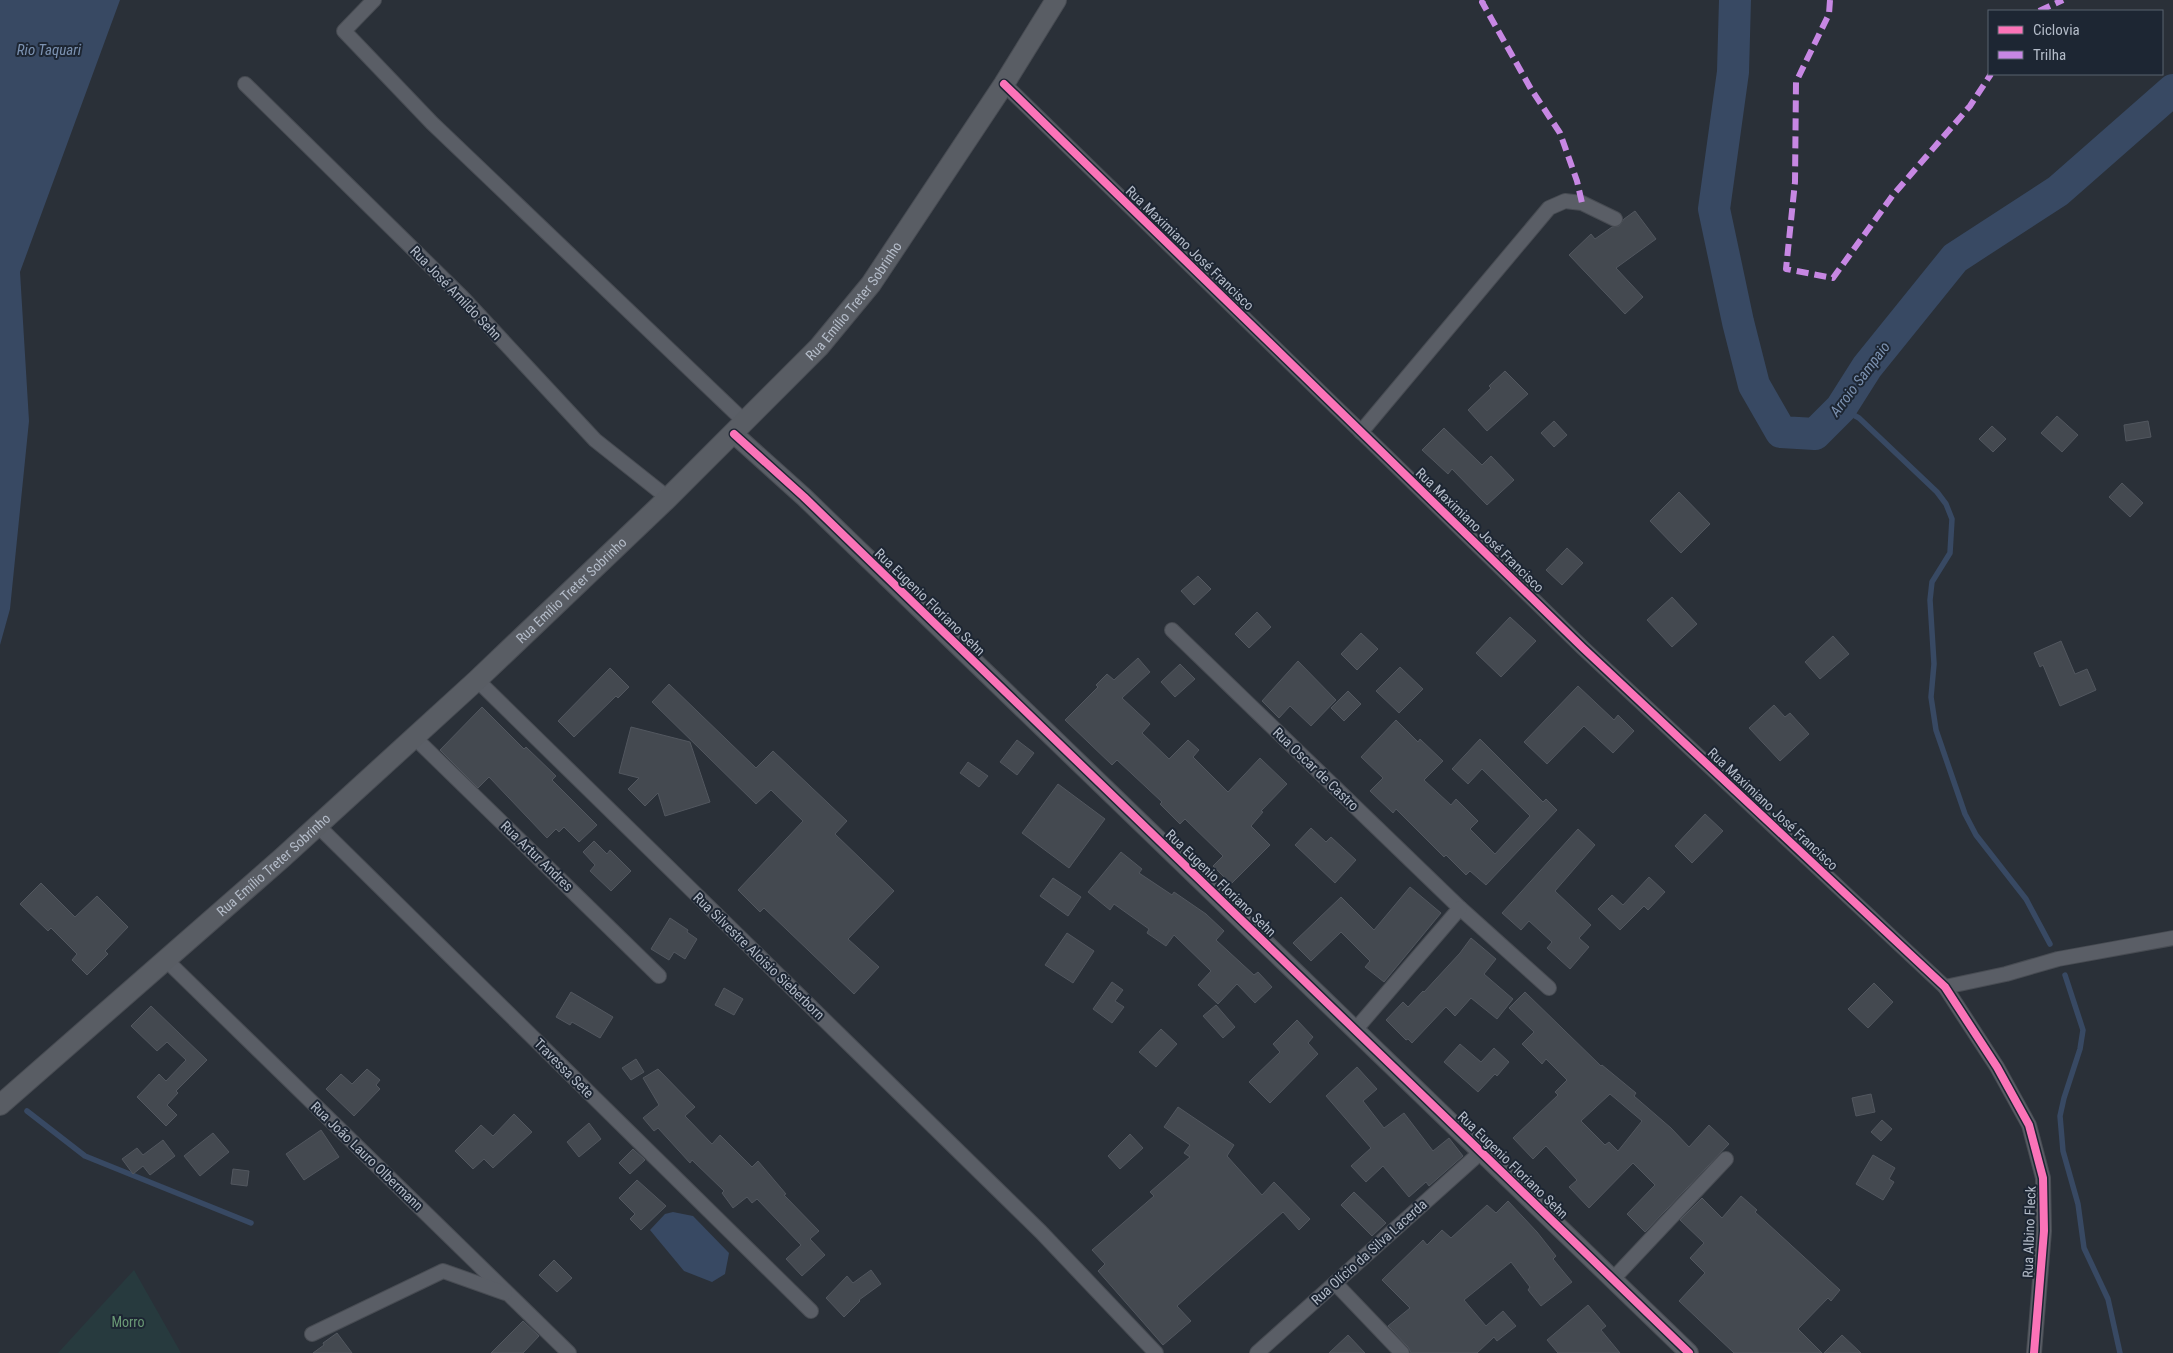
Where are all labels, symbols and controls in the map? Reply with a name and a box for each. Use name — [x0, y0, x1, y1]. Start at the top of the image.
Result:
legend — [1988, 10, 2163, 75]
text: Ciclovia — [2033, 21, 2080, 39]
water label: Rio Taquari — [17, 41, 82, 59]
text: Trilha — [2033, 46, 2066, 64]
street label: Rua Maximiano José Francisco — [1123, 183, 1257, 313]
street label: Rua Emílio Treter Sobrinho — [802, 239, 905, 364]
street label: Rua José Arnildo Sehn — [407, 243, 505, 343]
water label: Arroio Sampaio — [1826, 338, 1894, 421]
street label: Rua Maximiano José Francisco — [1413, 465, 1547, 595]
street label: Rua Emílio Treter Sobrinho — [513, 534, 630, 647]
street label: Rua Eugenio Floriano Sehn — [872, 545, 988, 659]
street label: Rua Oscar de Castro — [1270, 724, 1362, 814]
street label: Rua Maximiano José Francisco — [1705, 745, 1841, 873]
street label: Rua Emílio Treter Sobrinho — [214, 810, 333, 919]
street label: Rua Artur Andres — [498, 818, 576, 894]
street label: Rua Eugenio Floriano Sehn — [1163, 826, 1279, 940]
street label: Rua Silvestre Aloisio Sieberborn — [690, 889, 828, 1023]
street label: Travessa Sete — [531, 1035, 597, 1101]
street label: Rua João Lauro Olbermann — [308, 1098, 426, 1214]
street label: Rua Eugenio Floriano Sehn — [1455, 1108, 1571, 1222]
street label: Rua Albino Fleck — [2019, 1185, 2039, 1278]
street label: Rua Olício da Silva Lacerda — [1308, 1196, 1430, 1308]
park label: Morro — [111, 1314, 145, 1330]

